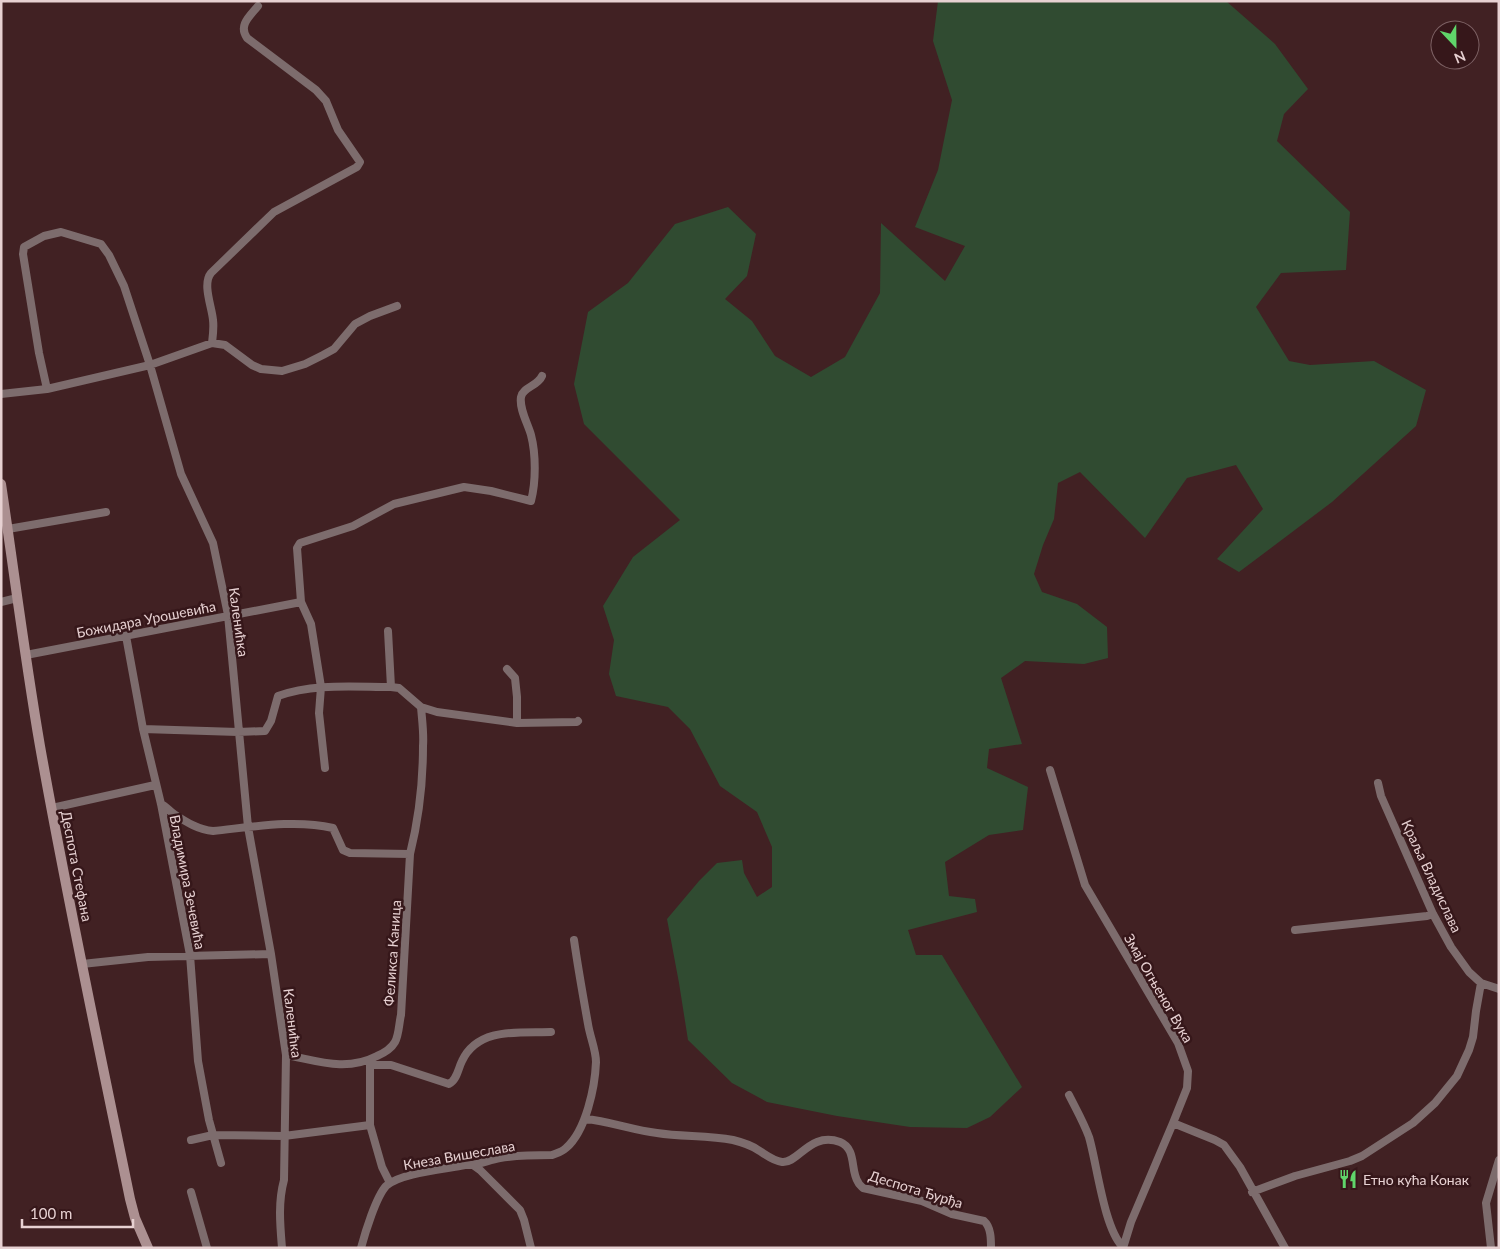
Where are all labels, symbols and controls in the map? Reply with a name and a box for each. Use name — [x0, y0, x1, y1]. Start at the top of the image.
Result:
north arrow — [1430, 20, 1480, 70]
text: N — [1452, 48, 1468, 67]
street label: Каленићка — [226, 586, 252, 658]
street label: Божидара Урошевића — [75, 597, 217, 641]
street label: Деспота Стефана — [58, 809, 96, 923]
street label: Владимира Зечевића — [167, 813, 209, 951]
street label: Краља Владислава — [1398, 817, 1466, 935]
street label: Феликса Каница — [380, 899, 404, 1007]
street label: Змај Огњеног Вука — [1121, 931, 1197, 1045]
street label: Каленићка — [280, 987, 306, 1059]
street label: Кнеза Вишеслава — [402, 1137, 516, 1173]
street label: Деспота Ђурђа — [867, 1167, 965, 1211]
restaurant icon: Етно кућа Конак — [1337, 1168, 1359, 1190]
place label: Етно кућа Конак — [1363, 1171, 1470, 1188]
scale bar — [22, 1196, 134, 1228]
text: 100 m — [30, 1204, 72, 1222]

